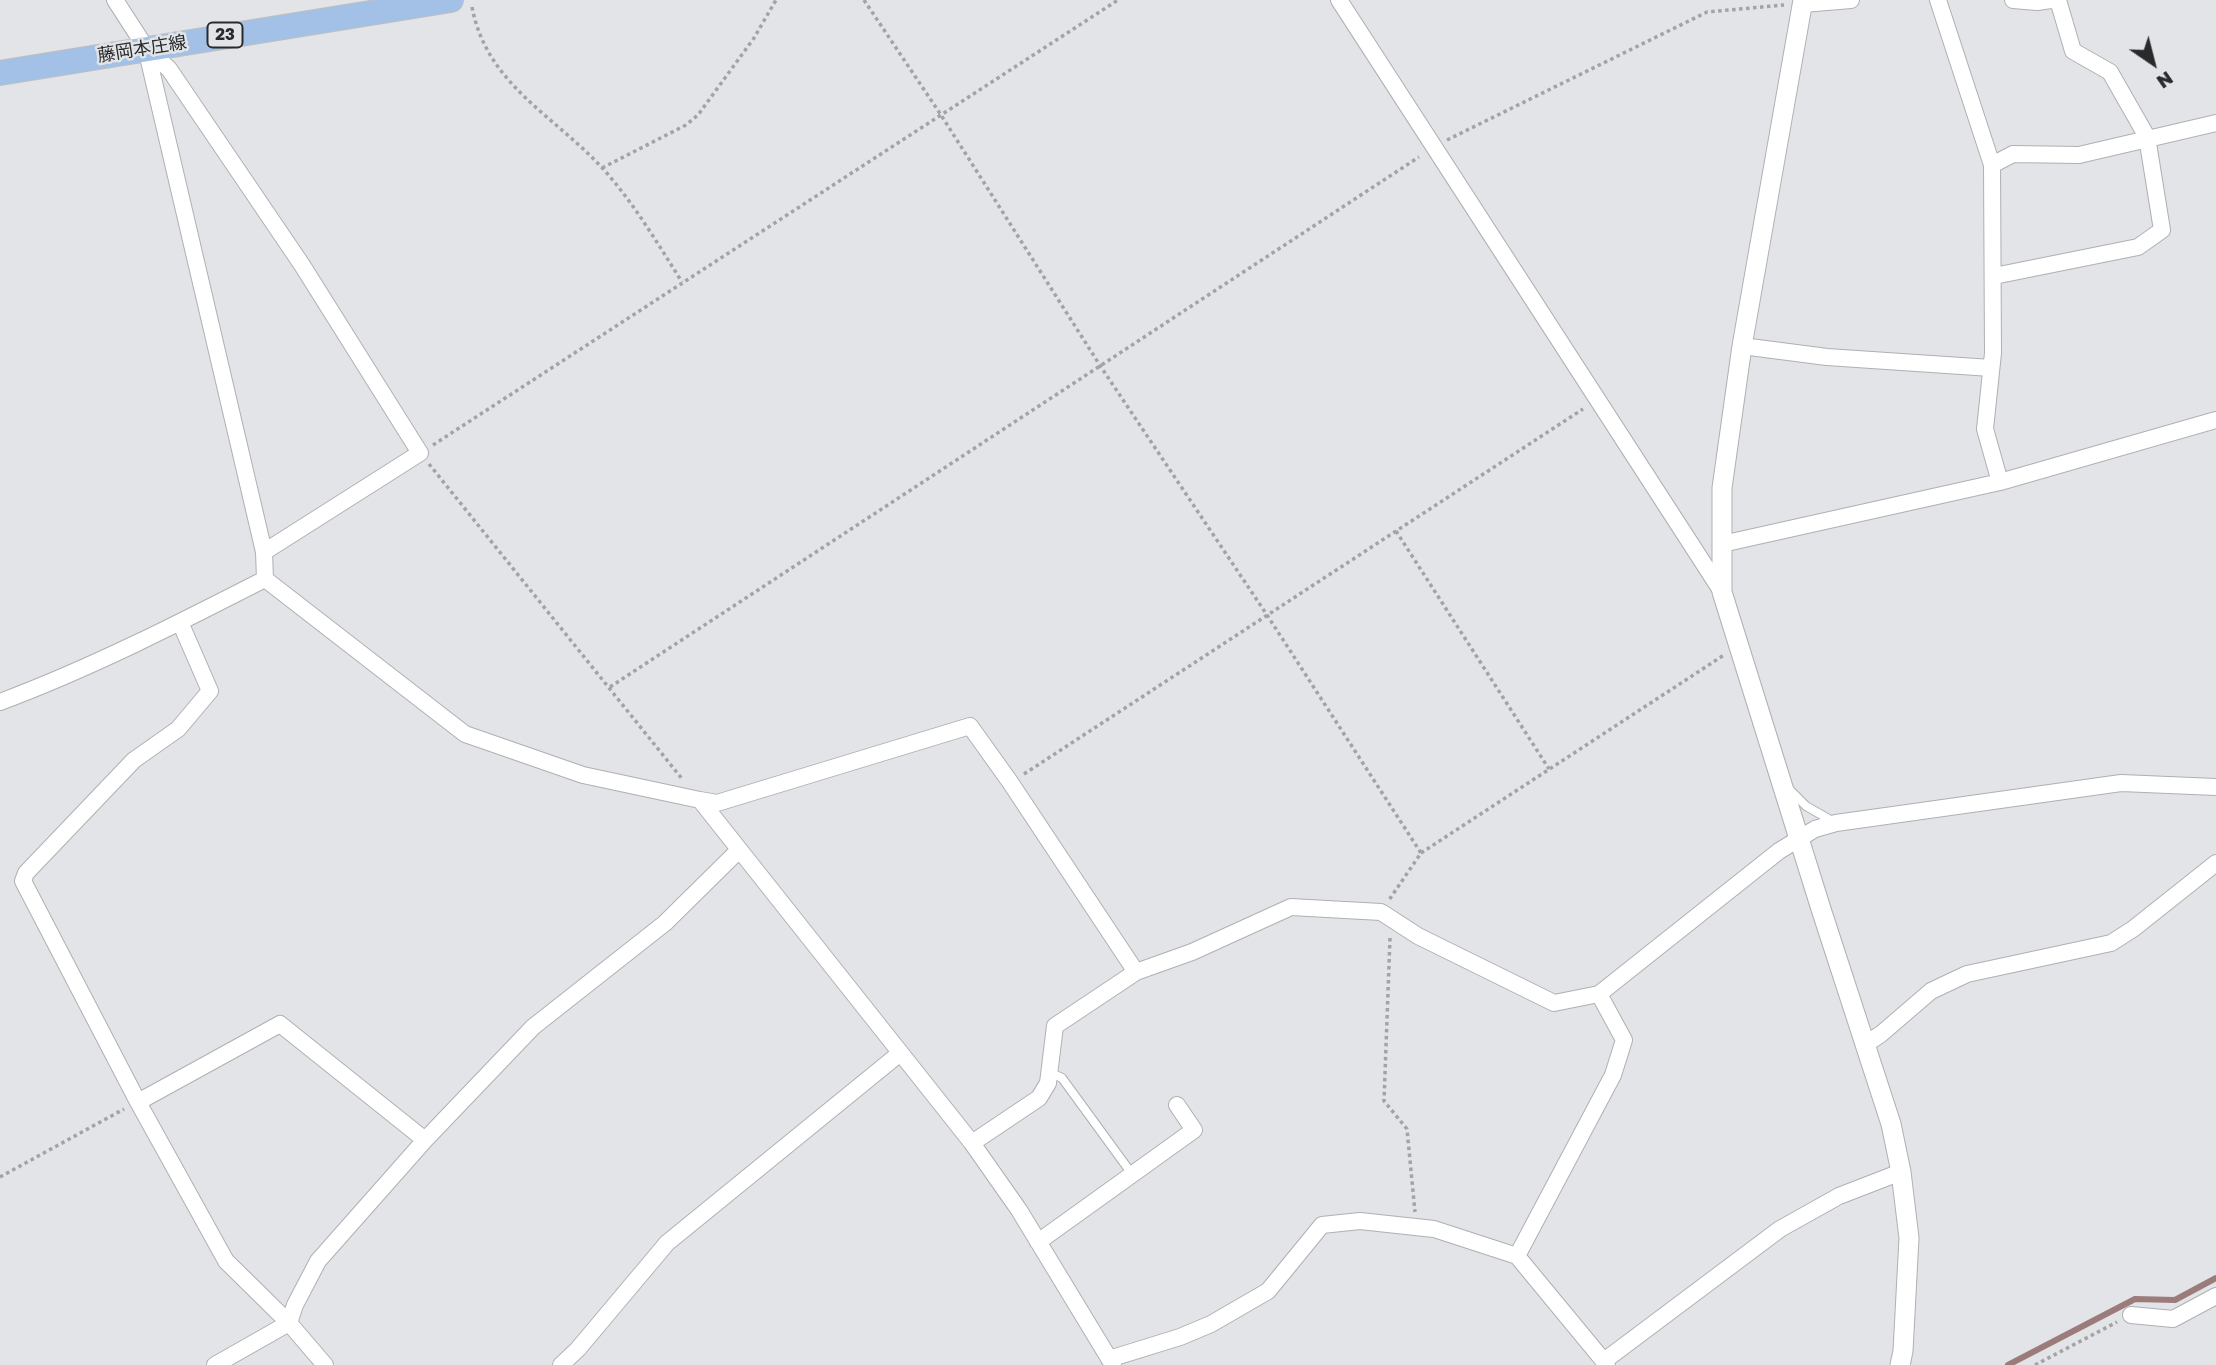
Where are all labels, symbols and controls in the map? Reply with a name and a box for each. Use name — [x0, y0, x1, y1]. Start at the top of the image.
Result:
road number: 23 — [208, 22, 243, 48]
north arrow — [2118, 28, 2188, 98]
street label: 藤岡本庄線 — [96, 31, 188, 67]
text: N — [2153, 67, 2178, 94]

